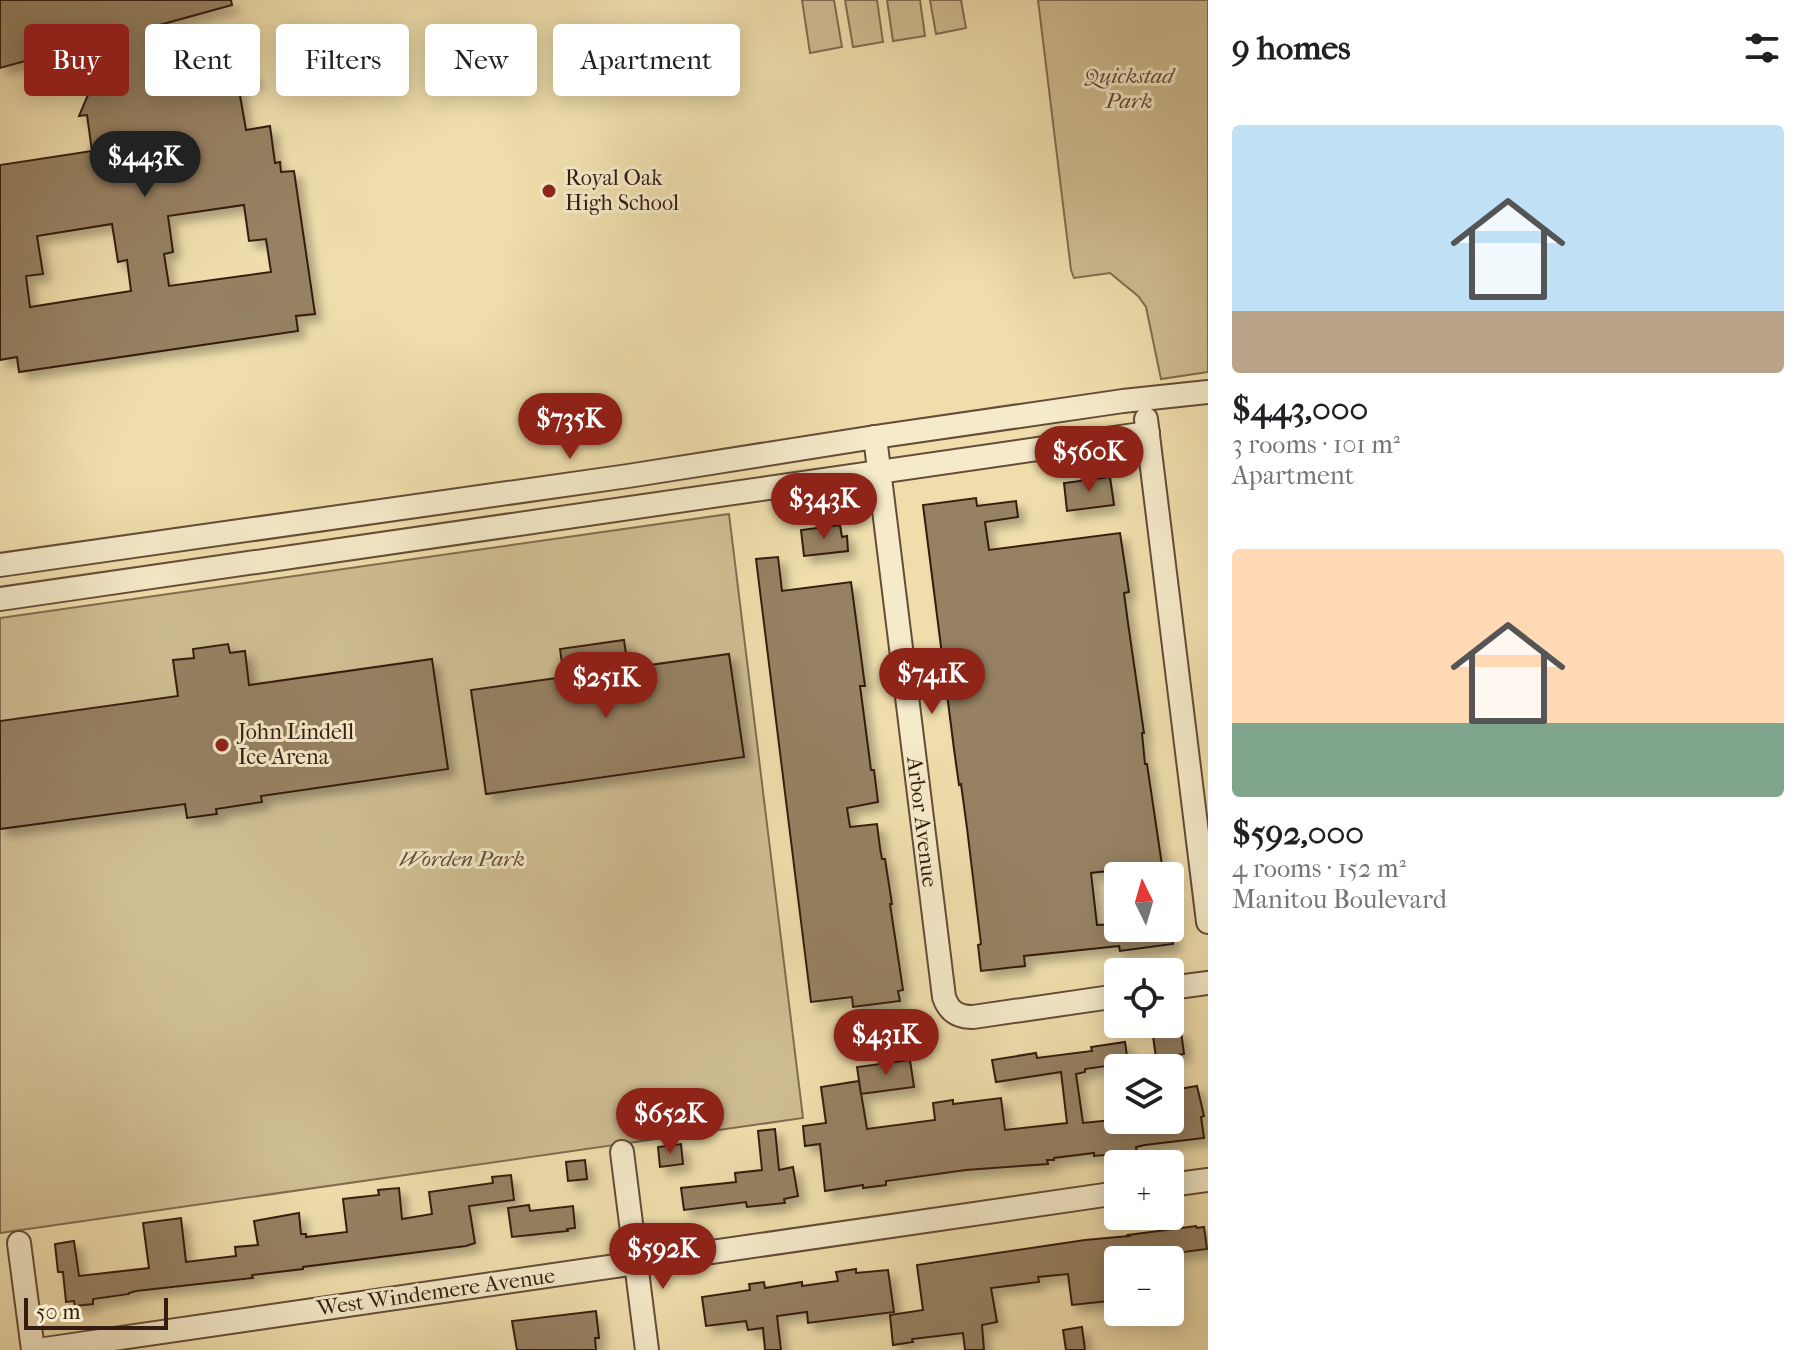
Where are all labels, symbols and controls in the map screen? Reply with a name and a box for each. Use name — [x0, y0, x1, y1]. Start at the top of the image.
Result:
chip: Buy — [24, 24, 129, 96]
chip: Rent — [145, 24, 260, 96]
chip: Filters — [276, 24, 409, 96]
chip: New — [425, 24, 537, 96]
chip: Apartment — [553, 24, 740, 96]
icon: filters — [1740, 26, 1784, 70]
text: 9 homes — [1232, 28, 1351, 68]
park label: Quickstad Park — [1084, 63, 1176, 114]
pin: $443K — [89, 131, 201, 199]
text: $443K — [108, 141, 182, 172]
place label: Royal Oak High School — [565, 165, 679, 216]
icon: home — [1436, 177, 1580, 321]
marker: Royal Oak High School — [540, 182, 558, 200]
text: $443,000 — [1232, 389, 1368, 429]
pin: $735K — [514, 393, 626, 461]
text: $735K — [536, 403, 604, 434]
pin: $560K — [1033, 426, 1145, 494]
text: 3 rooms · 101 m² — [1232, 429, 1400, 460]
text: $560K — [1053, 436, 1125, 467]
text: Apartment — [1232, 460, 1354, 491]
pin: $343K — [768, 473, 880, 541]
text: $343K — [789, 483, 859, 514]
icon: home — [1436, 601, 1580, 745]
pin: $741K — [876, 648, 988, 716]
pin: $251K — [550, 652, 662, 720]
text: $741K — [897, 658, 967, 689]
text: $251K — [572, 662, 640, 693]
place label: John Lindell Ice Arena — [236, 719, 354, 770]
marker: John Lindell Ice Arena — [213, 736, 231, 754]
street label: Arbor Avenue — [901, 754, 943, 889]
text: $592,000 — [1232, 813, 1364, 853]
park label: Worden Park — [399, 846, 525, 872]
text: 4 rooms · 152 m² — [1232, 853, 1406, 884]
north arrow — [1104, 862, 1184, 942]
map controls — [1104, 862, 1184, 1326]
text: Manitou Boulevard — [1232, 884, 1447, 915]
button: locate — [1104, 958, 1184, 1038]
pin: $431K — [830, 1009, 942, 1077]
text: $431K — [852, 1019, 920, 1050]
button: layers — [1104, 1054, 1184, 1134]
pin: $652K — [614, 1088, 726, 1156]
text: $652K — [634, 1098, 706, 1129]
button: + — [1104, 1150, 1184, 1230]
pin: $592K — [607, 1223, 719, 1291]
text: $592K — [627, 1233, 699, 1264]
button: − — [1104, 1246, 1184, 1326]
street label: West Windemere Avenue — [314, 1262, 557, 1322]
scale bar — [24, 1294, 168, 1330]
text: 50 m — [36, 1299, 81, 1325]

